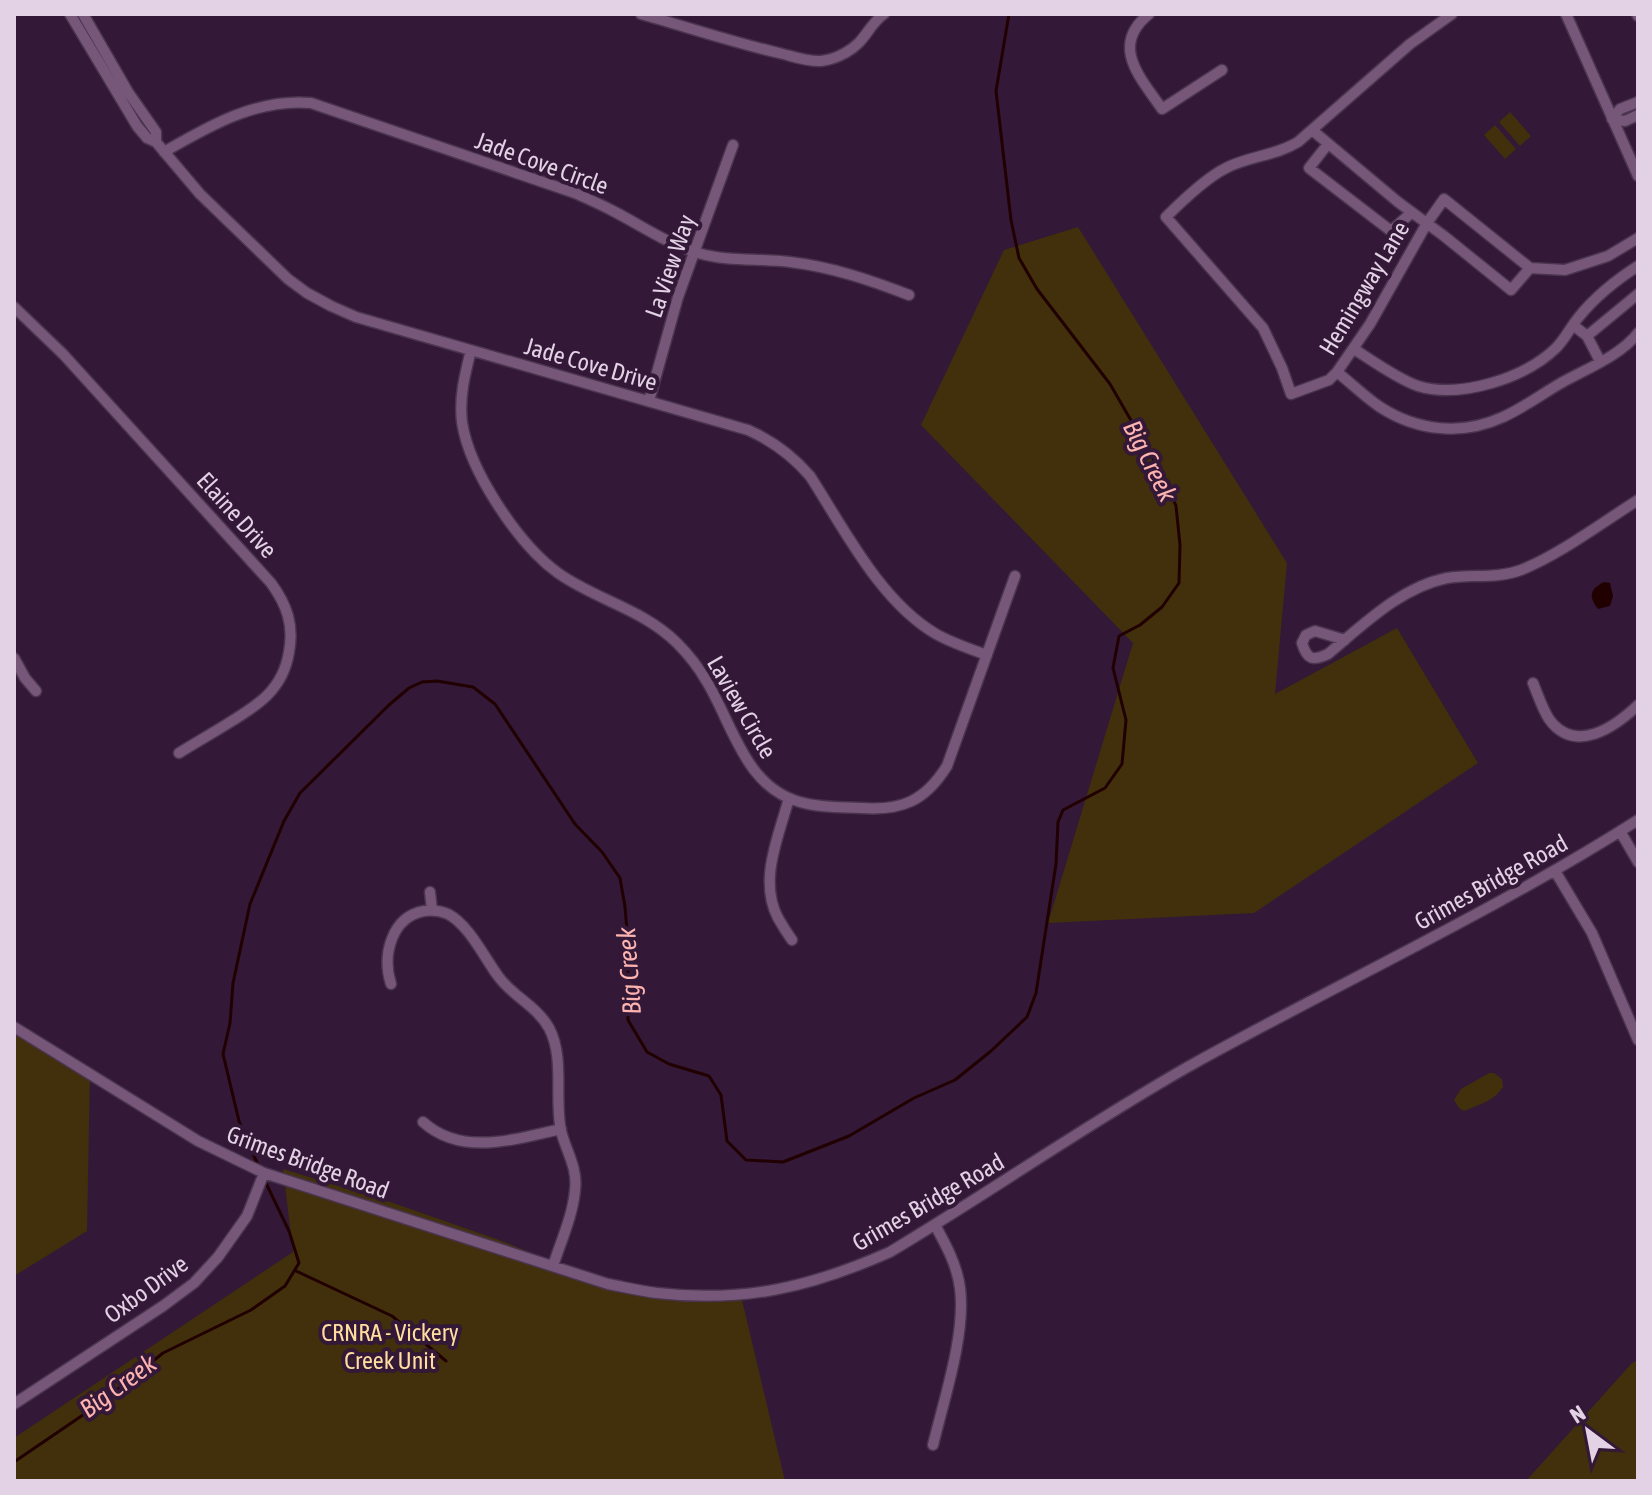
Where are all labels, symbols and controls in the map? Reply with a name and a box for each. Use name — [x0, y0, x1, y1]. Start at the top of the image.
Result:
street label: Jade Cove Circle — [472, 126, 612, 200]
street label: La View Way — [640, 211, 700, 321]
street label: Hemingway Lane — [1314, 216, 1414, 360]
street label: Jade Cove Drive — [522, 332, 660, 396]
water label: Big Creek — [1117, 415, 1183, 507]
street label: Elaine Drive — [192, 467, 282, 563]
street label: Laview Circle — [702, 651, 782, 763]
street label: Grimes Bridge Road — [1410, 829, 1572, 935]
water label: Big Creek — [611, 926, 647, 1016]
street label: Grimes Bridge Road — [223, 1120, 393, 1204]
street label: Grimes Bridge Road — [847, 1148, 1009, 1256]
street label: Oxbo Drive — [99, 1250, 193, 1328]
park label: CRNRA - Vickery Creek Unit — [321, 1319, 459, 1374]
water label: Big Creek — [74, 1348, 163, 1424]
north arrow — [1548, 1391, 1628, 1471]
text: N — [1565, 1400, 1590, 1429]

